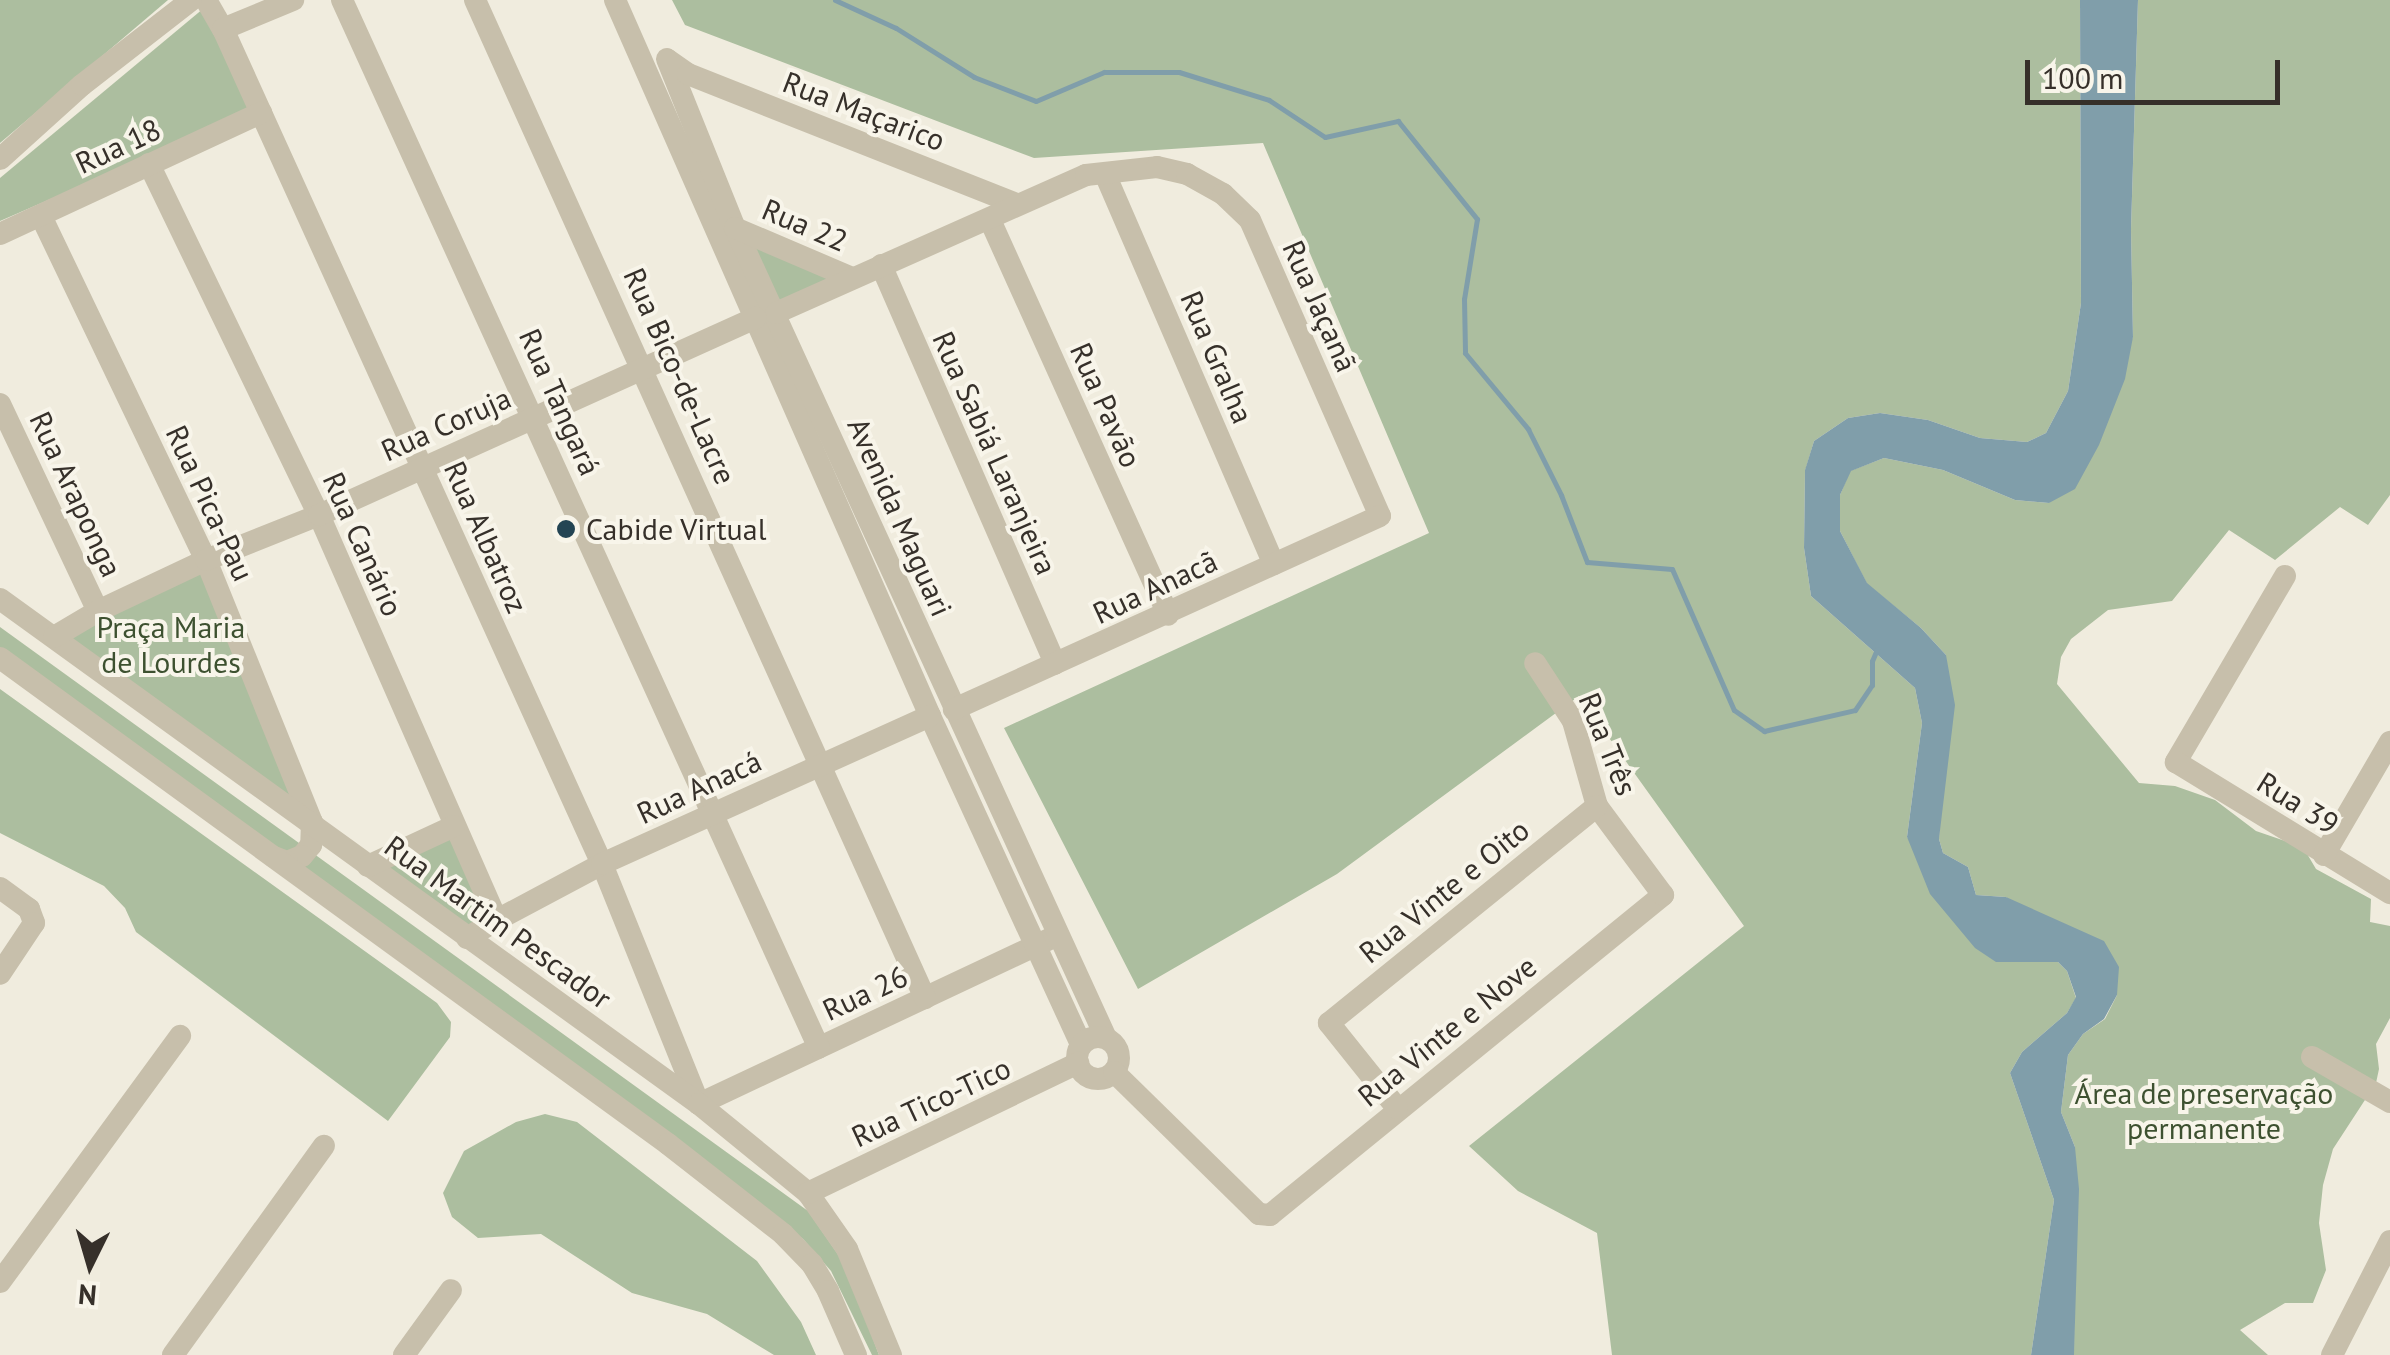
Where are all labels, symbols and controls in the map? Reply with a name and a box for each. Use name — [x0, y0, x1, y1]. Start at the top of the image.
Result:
scale bar — [2030, 40, 2285, 102]
text: 100 m — [2042, 58, 2123, 97]
street label: Rua Maçarico — [778, 64, 950, 158]
street label: Rua 18 — [70, 111, 166, 181]
street label: Rua 22 — [757, 191, 853, 259]
street label: Rua Jaçanã — [1275, 235, 1365, 377]
street label: Rua Bico-de-Lacre — [616, 262, 744, 490]
street label: Rua Gralha — [1173, 285, 1261, 429]
street label: Rua Tangará — [512, 323, 608, 481]
street label: Rua Sabiá Laranjeira — [925, 326, 1065, 580]
street label: Rua Pavão — [1063, 337, 1149, 473]
street label: Rua Coruja — [376, 379, 516, 469]
street label: Rua Araponga — [22, 405, 130, 583]
street label: Avenida Maguari — [840, 412, 960, 622]
street label: Rua Pica-Pau — [158, 420, 262, 586]
street label: Rua Albatroz — [436, 455, 536, 619]
street label: Rua Canário — [315, 466, 411, 622]
place label: Cabide Virtual — [586, 511, 767, 547]
marker: Cabide Virtual — [555, 518, 577, 540]
street label: Rua Anacã — [1087, 542, 1223, 632]
park label: Praça Maria de Lourdes — [97, 609, 245, 680]
street label: Rua Três — [1571, 687, 1645, 801]
street label: Rua Anacá — [631, 742, 767, 832]
street label: Rua 39 — [2251, 764, 2345, 842]
street label: Rua Vinte e Oito — [1351, 811, 1537, 971]
street label: Rua Martim Pescador — [378, 828, 618, 1016]
street label: Rua Vinte e Nove — [1350, 948, 1544, 1114]
street label: Rua 26 — [817, 958, 913, 1028]
street label: Rua Tico-Tico — [845, 1049, 1017, 1155]
park label: Área de preservação permanente — [2075, 1075, 2333, 1146]
north arrow — [40, 1215, 140, 1315]
text: N — [77, 1276, 98, 1315]

